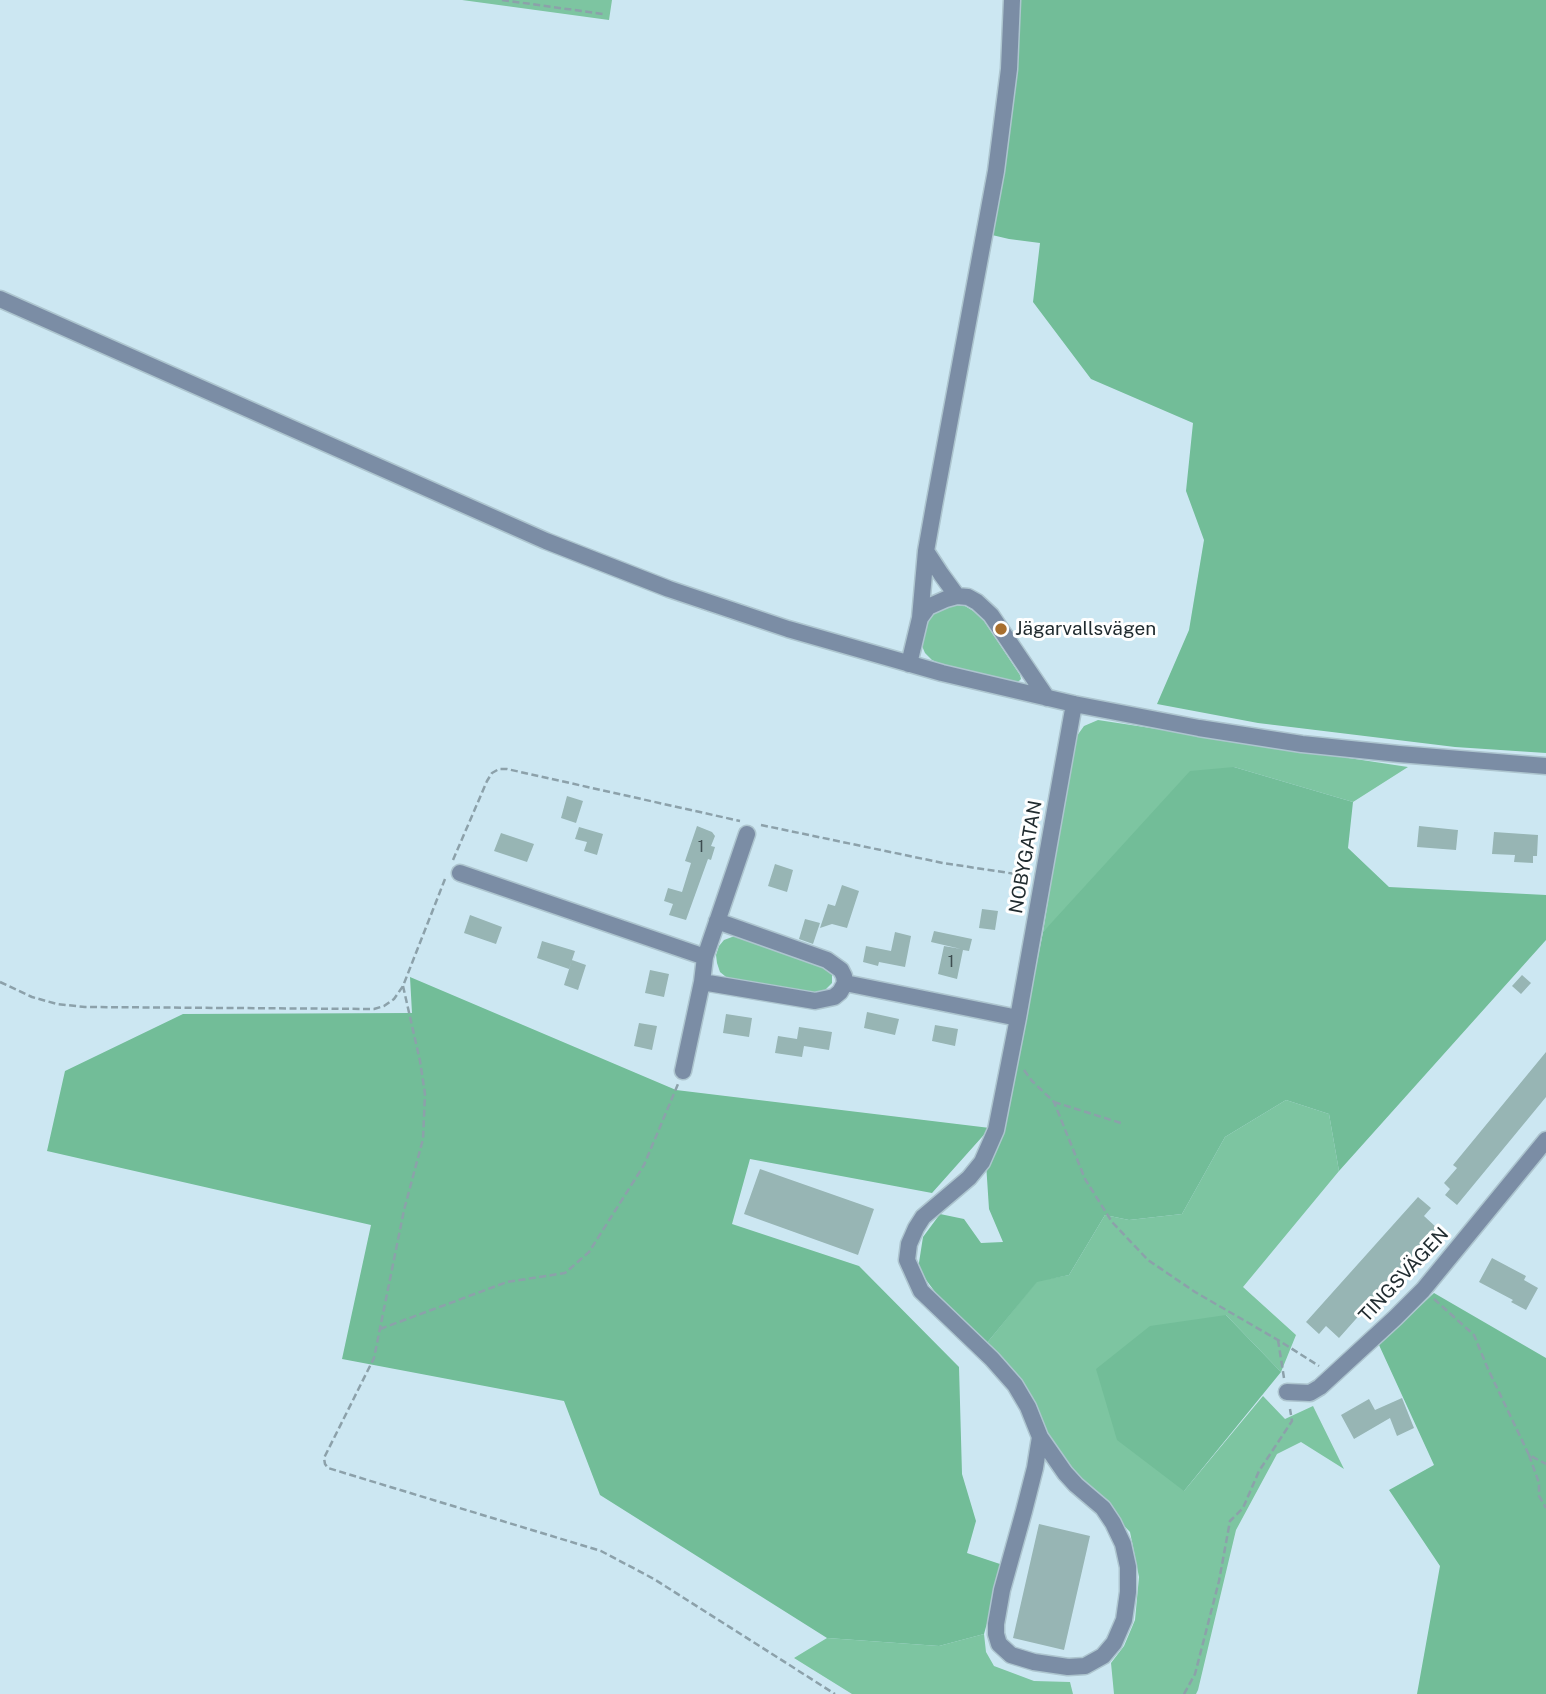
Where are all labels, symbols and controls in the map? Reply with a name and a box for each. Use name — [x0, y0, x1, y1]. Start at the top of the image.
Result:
place label: Jägarvallsvägen — [1015, 618, 1156, 640]
marker: Jägarvallsvägen — [993, 621, 1009, 637]
street label: NOBYGATAN — [1005, 799, 1047, 915]
house number: 1 — [698, 837, 704, 857]
house number: 1 — [948, 952, 954, 972]
street label: TINGSVÄGEN — [1354, 1223, 1454, 1327]

